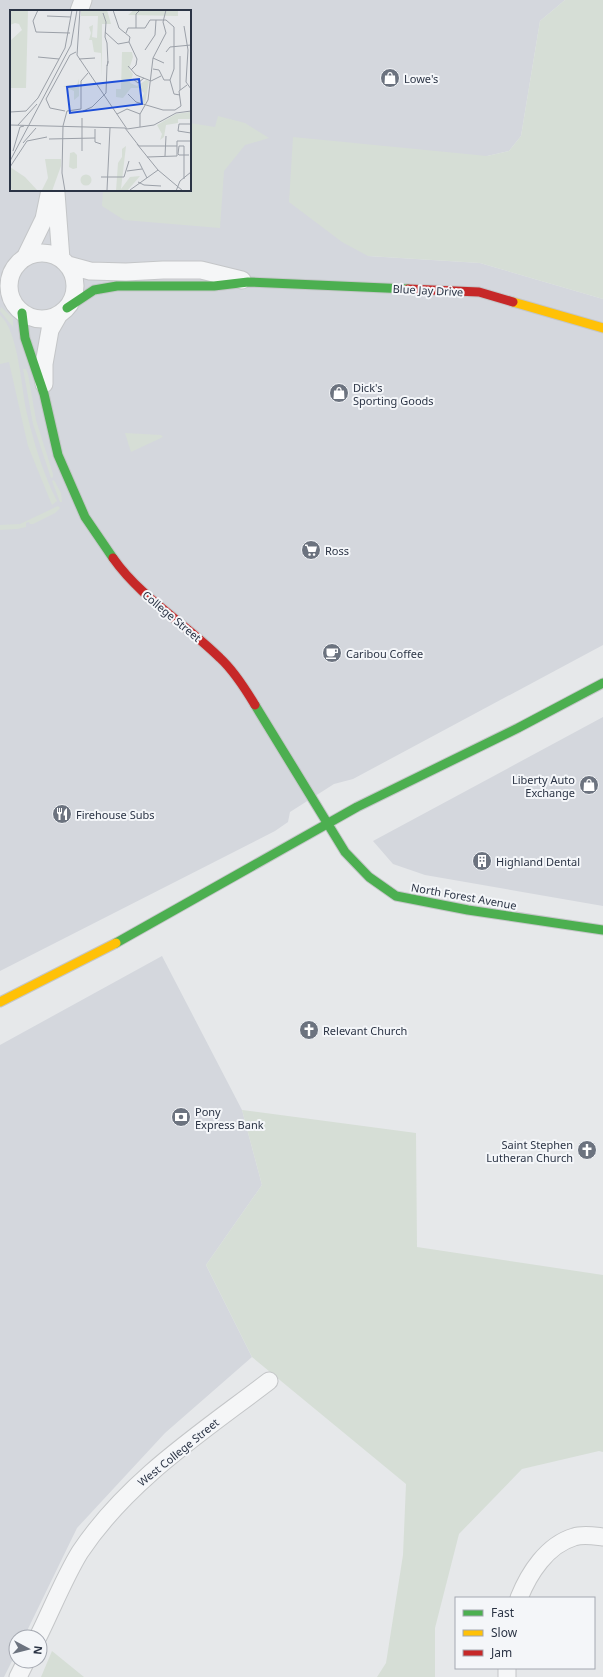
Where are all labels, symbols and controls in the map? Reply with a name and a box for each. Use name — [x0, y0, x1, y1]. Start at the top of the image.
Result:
inset map — [10, 10, 191, 191]
shop icon: Lowe's — [379, 67, 401, 89]
place label: Lowe's — [404, 71, 438, 86]
street label: Blue Jay Drive — [392, 281, 464, 299]
place label: Dick's Sporting Goods — [353, 380, 434, 408]
shop icon: Dick's Sporting Goods — [328, 382, 350, 404]
supermarket icon: Ross — [300, 539, 322, 561]
place label: Ross — [325, 543, 349, 558]
street label: College Street — [140, 587, 204, 645]
cafe icon: Caribou Coffee — [321, 642, 343, 664]
place label: Caribou Coffee — [346, 646, 423, 661]
place label: Liberty Auto Exchange — [512, 772, 575, 800]
shop icon: Liberty Auto Exchange — [578, 774, 600, 796]
restaurant icon: Firehouse Subs — [51, 803, 73, 825]
place label: Firehouse Subs — [76, 807, 155, 822]
building icon: Highland Dental — [471, 850, 493, 872]
place label: Highland Dental — [496, 854, 580, 869]
street label: North Forest Avenue — [410, 879, 518, 913]
church icon: Relevant Church — [298, 1019, 320, 1041]
place label: Relevant Church — [323, 1023, 407, 1038]
place label: Pony Express Bank — [195, 1104, 264, 1132]
bank icon: Pony Express Bank — [170, 1106, 192, 1128]
place label: Saint Stephen Lutheran Church — [486, 1137, 573, 1165]
church icon: Saint Stephen Lutheran Church — [576, 1139, 598, 1161]
street label: West College Street — [134, 1415, 222, 1489]
legend — [455, 1597, 595, 1669]
text: Fast — [491, 1604, 515, 1621]
text: Slow — [491, 1624, 518, 1641]
north arrow — [8, 1629, 48, 1669]
text: Jam — [490, 1644, 512, 1661]
text: N — [30, 1645, 46, 1656]

